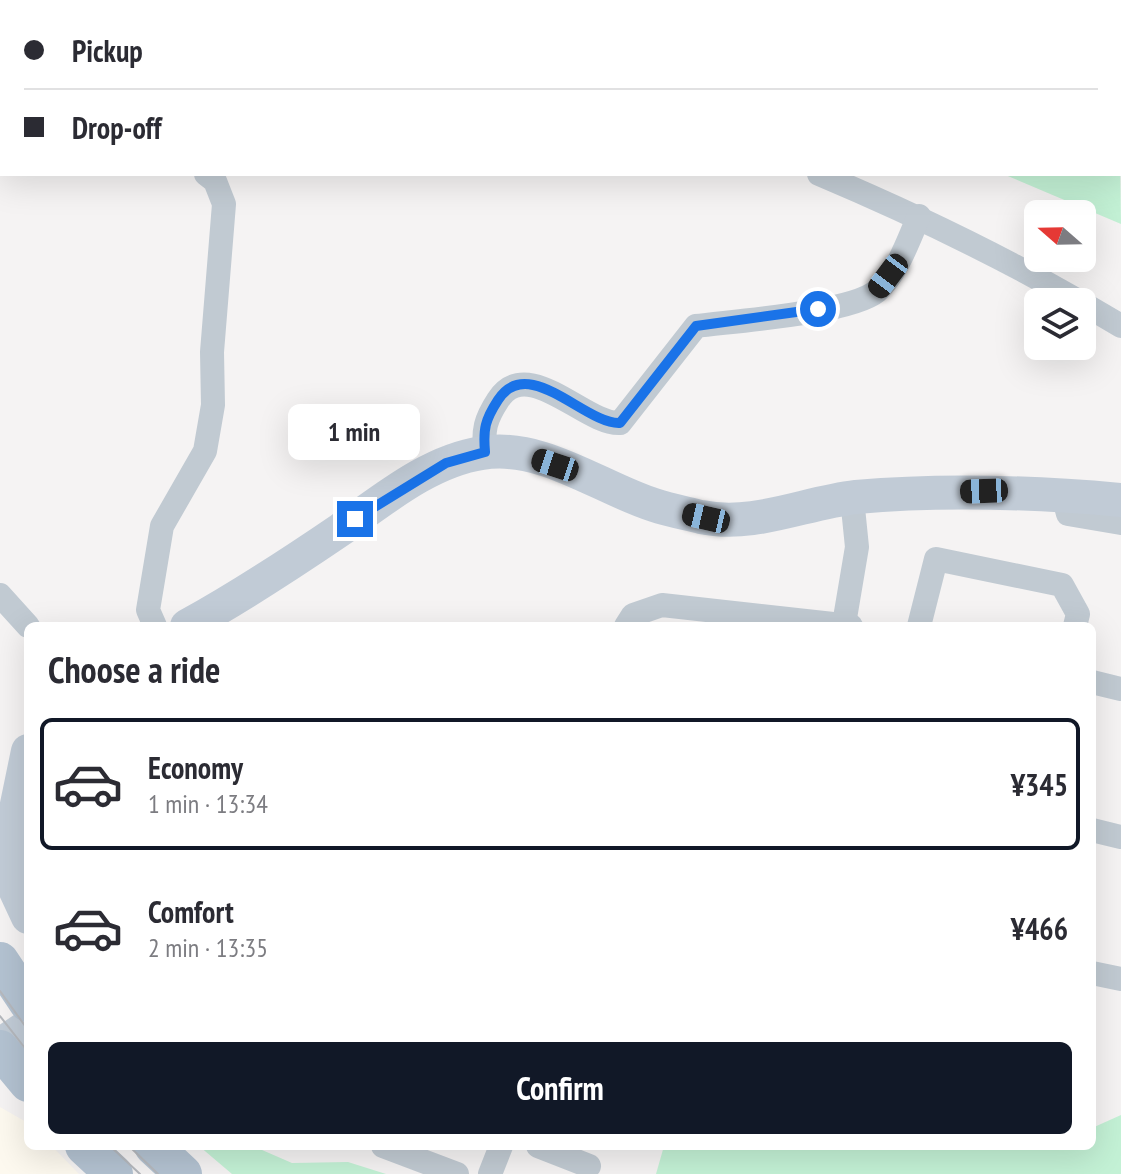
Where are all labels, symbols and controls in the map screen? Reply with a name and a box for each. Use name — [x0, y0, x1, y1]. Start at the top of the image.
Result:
text: Pickup — [72, 31, 143, 70]
text: Drop-off — [72, 108, 162, 147]
north arrow — [1024, 200, 1096, 272]
map controls — [1024, 200, 1096, 360]
car — [864, 250, 912, 302]
button: layers — [1024, 288, 1096, 360]
route start — [800, 291, 836, 327]
callout: 1 min — [289, 403, 421, 459]
text: 1 min — [328, 415, 380, 448]
car — [528, 446, 582, 484]
car — [960, 478, 1008, 504]
route end — [337, 501, 373, 537]
car — [680, 501, 732, 535]
text: Choose a ride — [48, 646, 220, 693]
icon: car — [52, 748, 124, 820]
text: Economy — [148, 748, 243, 787]
text: ¥345 — [1011, 765, 1068, 804]
text: 1 min · 13:34 — [148, 787, 268, 820]
icon: car — [52, 892, 124, 964]
text: Comfort — [148, 892, 234, 931]
text: ¥466 — [1011, 909, 1068, 948]
text: 2 min · 13:35 — [148, 931, 268, 964]
button: Confirm — [48, 1042, 1072, 1134]

